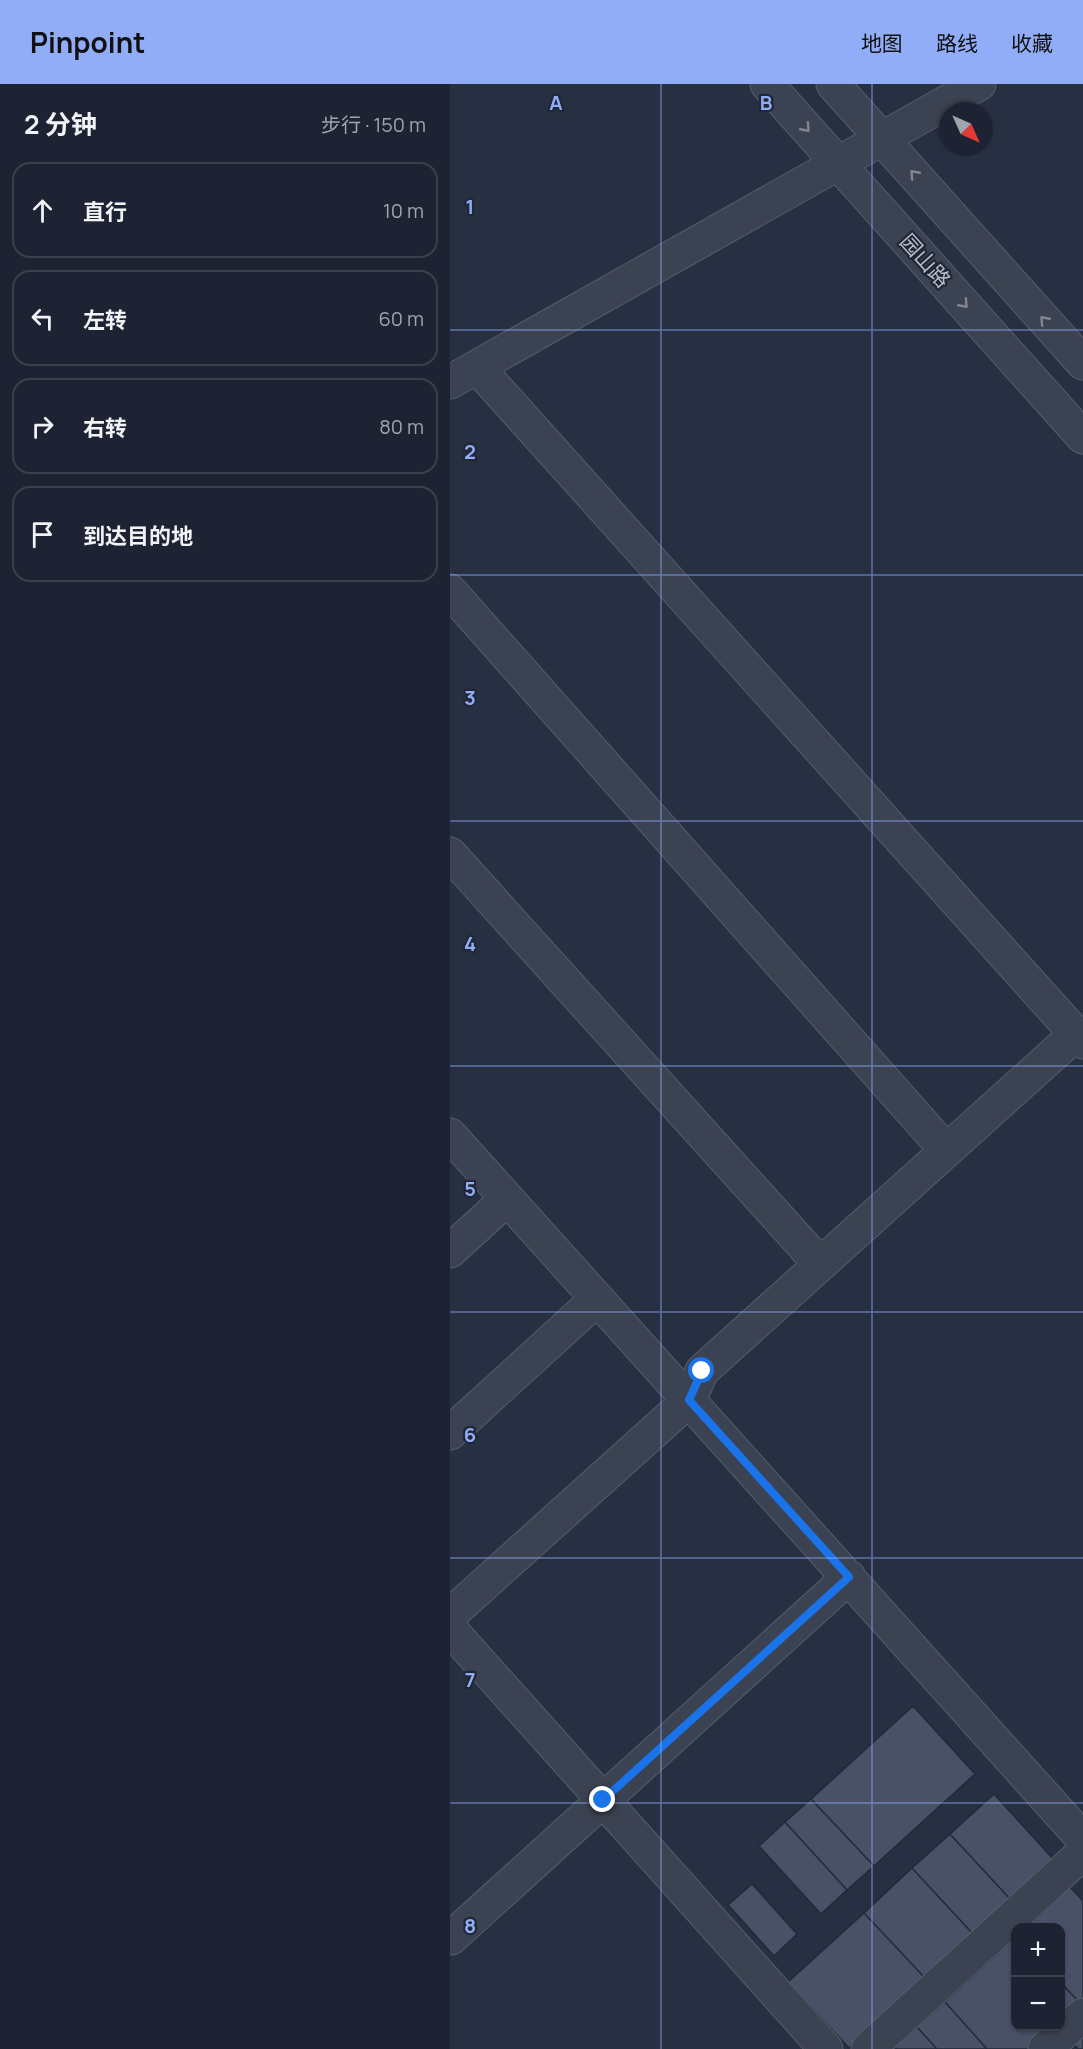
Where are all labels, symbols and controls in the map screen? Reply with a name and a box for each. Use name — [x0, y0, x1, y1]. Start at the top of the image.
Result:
text: Pinpoint — [30, 23, 145, 61]
text: 地图 — [861, 29, 903, 57]
text: 路线 — [936, 29, 978, 57]
text: 收藏 — [1011, 29, 1053, 57]
text: A — [549, 89, 563, 116]
text: B — [760, 89, 773, 116]
north arrow — [939, 102, 993, 156]
text: 2 分钟 — [24, 106, 97, 142]
text: 步行 · 150 m — [321, 111, 426, 138]
one-way arrow — [799, 121, 810, 132]
one-way arrow — [910, 171, 921, 181]
text: 1 — [466, 193, 474, 220]
icon: ahead — [26, 194, 59, 227]
text: 直行 — [83, 197, 127, 227]
text: 10 m — [383, 197, 424, 224]
street label: 园山路 — [894, 228, 957, 293]
one-way arrow — [957, 297, 968, 308]
icon: left — [26, 302, 59, 335]
text: 左转 — [83, 305, 127, 335]
text: 60 m — [378, 305, 424, 332]
one-way arrow — [1040, 316, 1051, 327]
icon: right — [26, 410, 59, 443]
text: 右转 — [83, 413, 127, 443]
text: 80 m — [379, 413, 424, 440]
text: 2 — [464, 438, 476, 465]
icon: arrive — [26, 518, 59, 551]
text: 到达目的地 — [83, 521, 193, 551]
text: 3 — [464, 684, 476, 711]
text: 4 — [464, 930, 476, 957]
text: 5 — [464, 1175, 476, 1202]
route start — [688, 1357, 714, 1383]
text: 6 — [464, 1421, 476, 1448]
text: 7 — [465, 1666, 475, 1693]
route end — [589, 1786, 615, 1812]
text: 8 — [464, 1912, 476, 1939]
map controls — [1011, 1923, 1065, 2031]
button: + — [1011, 1923, 1065, 1977]
button: − — [1011, 1977, 1065, 2031]

